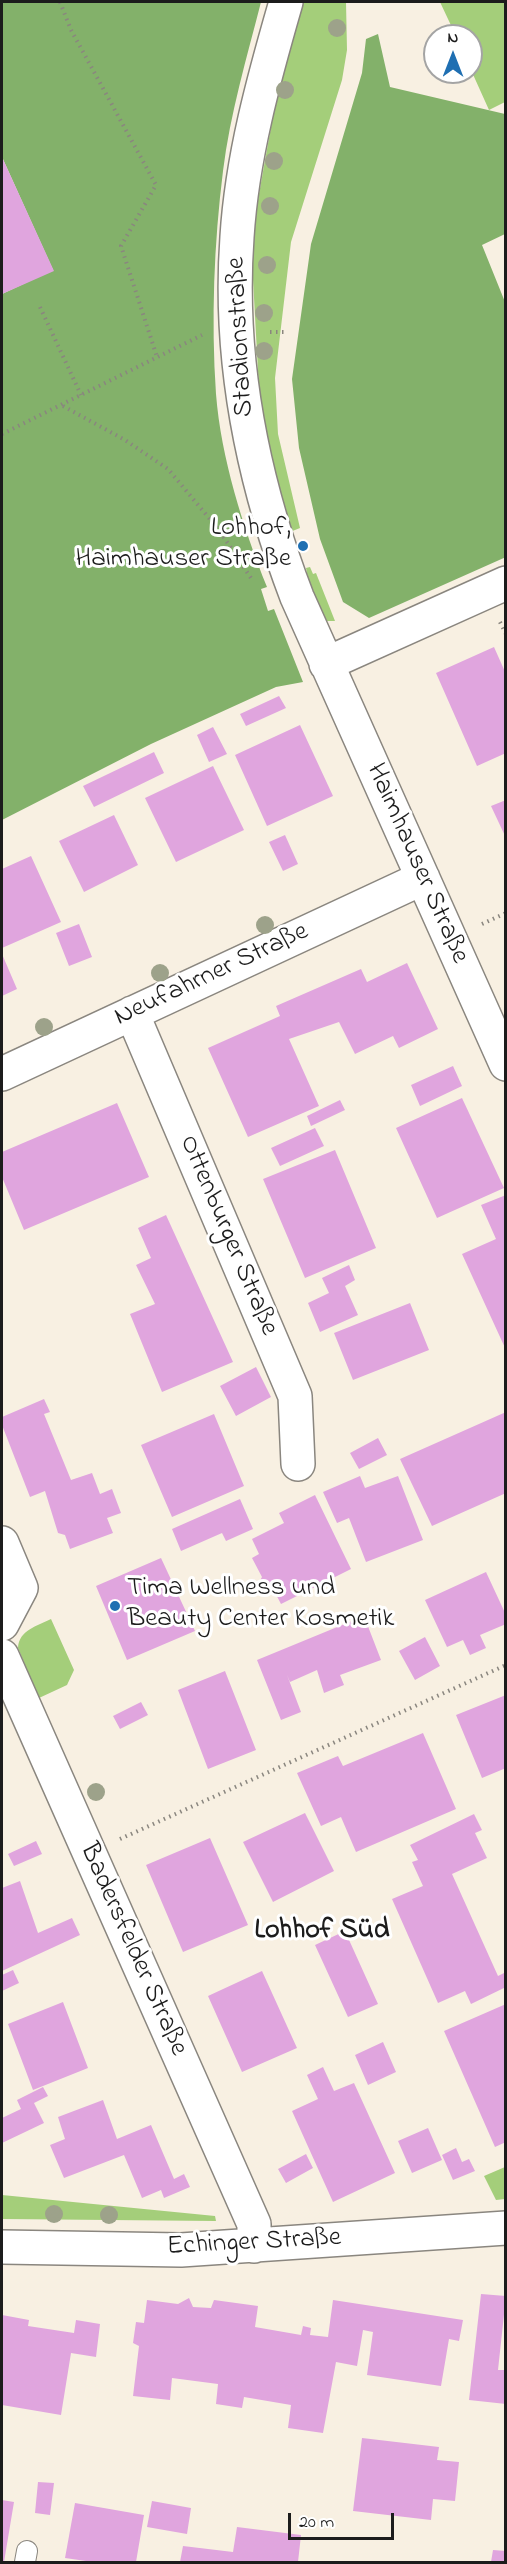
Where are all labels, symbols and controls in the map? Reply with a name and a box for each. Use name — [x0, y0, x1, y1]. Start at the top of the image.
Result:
north arrow — [423, 24, 483, 84]
text: N — [448, 26, 458, 50]
street label: Stadionstraße — [222, 256, 262, 418]
place label: Lohhof, Haimhauser Straße — [76, 514, 291, 577]
marker: Lohhof, Haimhauser Straße — [296, 539, 310, 553]
street label: Haimhauser Straße — [357, 759, 475, 969]
street label: Neufahrner Straße — [110, 917, 314, 1035]
street label: Ottenburger Straße — [170, 1131, 284, 1341]
place label: Tima Wellness und Beauty Center Kosmetik — [127, 1574, 394, 1637]
marker: Tima Wellness und Beauty Center Kosmetik — [108, 1599, 122, 1613]
street label: Badersfelder Straße — [71, 1839, 193, 2061]
district label: Lohhof Süd — [255, 1915, 389, 1949]
street label: Echinger Straße — [166, 2223, 342, 2265]
scale bar — [291, 2501, 398, 2539]
text: 20 m — [299, 2510, 334, 2536]

